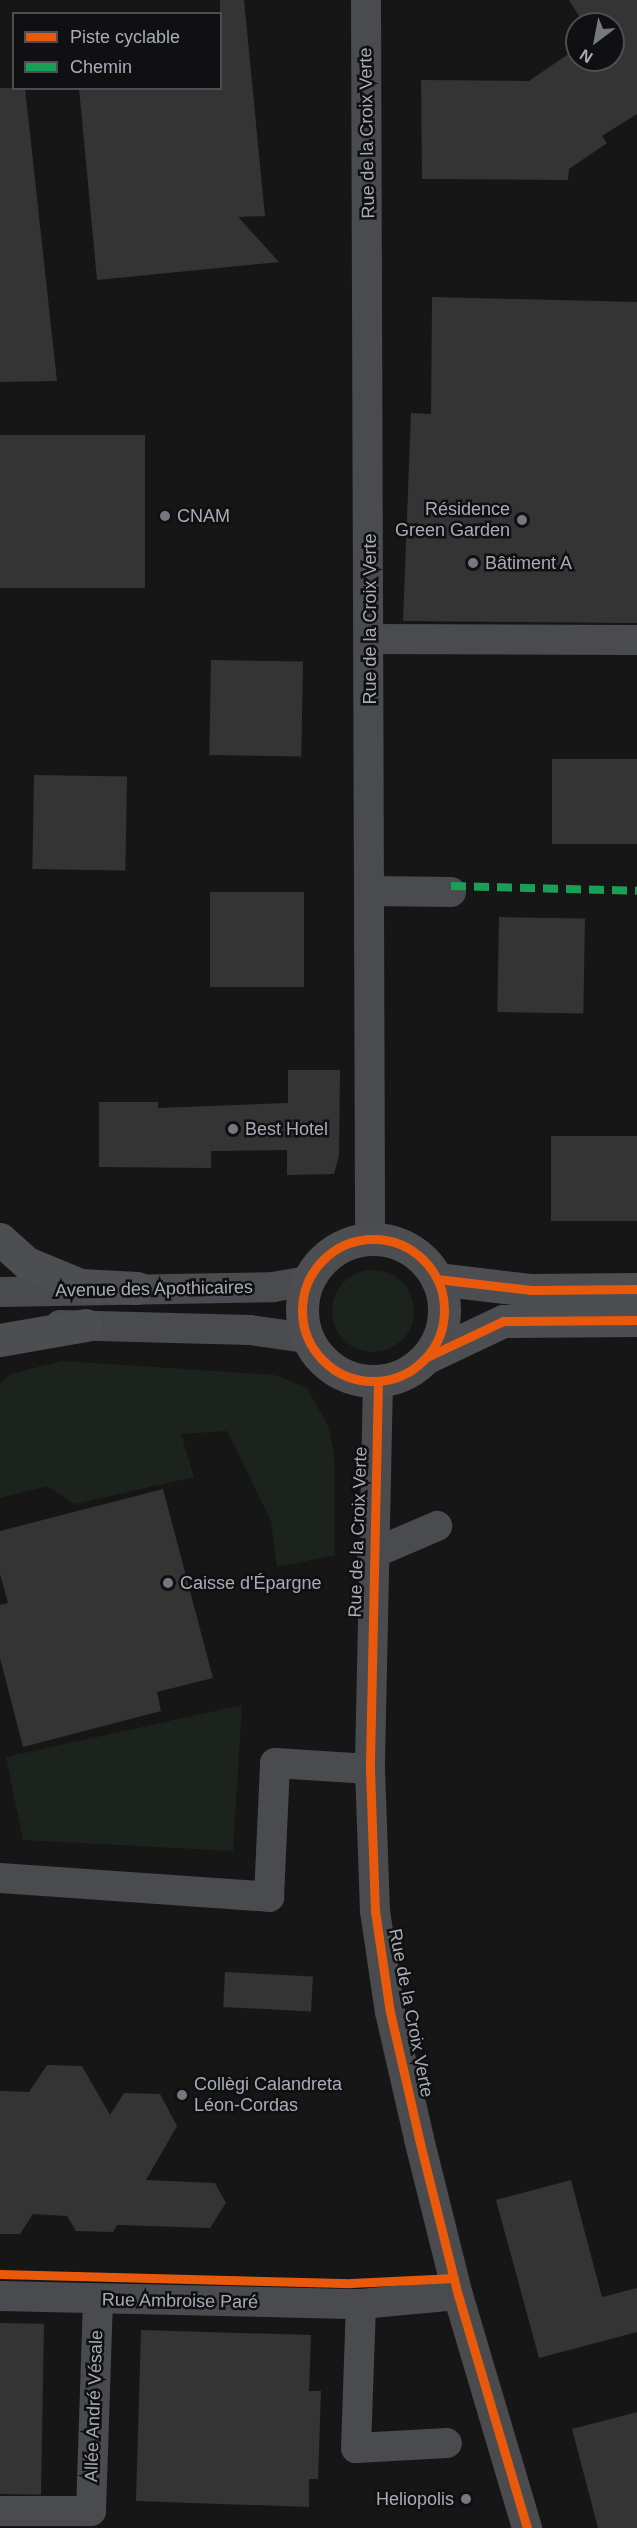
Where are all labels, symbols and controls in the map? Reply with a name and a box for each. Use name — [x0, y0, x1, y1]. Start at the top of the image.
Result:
legend — [12, 12, 222, 90]
north arrow — [565, 12, 625, 72]
text: Piste cyclable — [70, 27, 180, 47]
text: N — [577, 46, 596, 66]
street label: Rue de la Croix Verte — [355, 47, 379, 219]
text: Chemin — [70, 57, 132, 77]
place label: Résidence Green Garden — [395, 499, 510, 542]
place label: CNAM — [177, 505, 230, 527]
marker: CNAM — [158, 509, 172, 523]
marker: Résidence Green Garden — [515, 513, 529, 527]
street label: Rue de la Croix Verte — [359, 533, 381, 705]
place label: Bâtiment A — [485, 552, 573, 574]
marker: Bâtiment A — [466, 556, 480, 570]
place label: Best Hotel — [245, 1118, 328, 1140]
marker: Best Hotel — [226, 1122, 240, 1136]
street label: Avenue des Apothicaires — [54, 1276, 254, 1302]
street label: Rue de la Croix Verte — [344, 1446, 372, 1618]
place label: Caisse d'Épargne — [180, 1572, 322, 1594]
marker: Caisse d'Épargne — [161, 1576, 175, 1590]
street label: Rue de la Croix Verte — [384, 1927, 438, 2099]
place label: Collègi Calandreta Léon-Cordas — [194, 2074, 342, 2116]
marker: Collègi Calandreta Léon-Cordas — [175, 2088, 189, 2102]
street label: Rue Ambroise Paré — [101, 2289, 259, 2313]
street label: Allée André Vésale — [81, 2329, 107, 2483]
place label: Heliopolis — [376, 2488, 454, 2510]
marker: Heliopolis — [459, 2492, 473, 2506]

